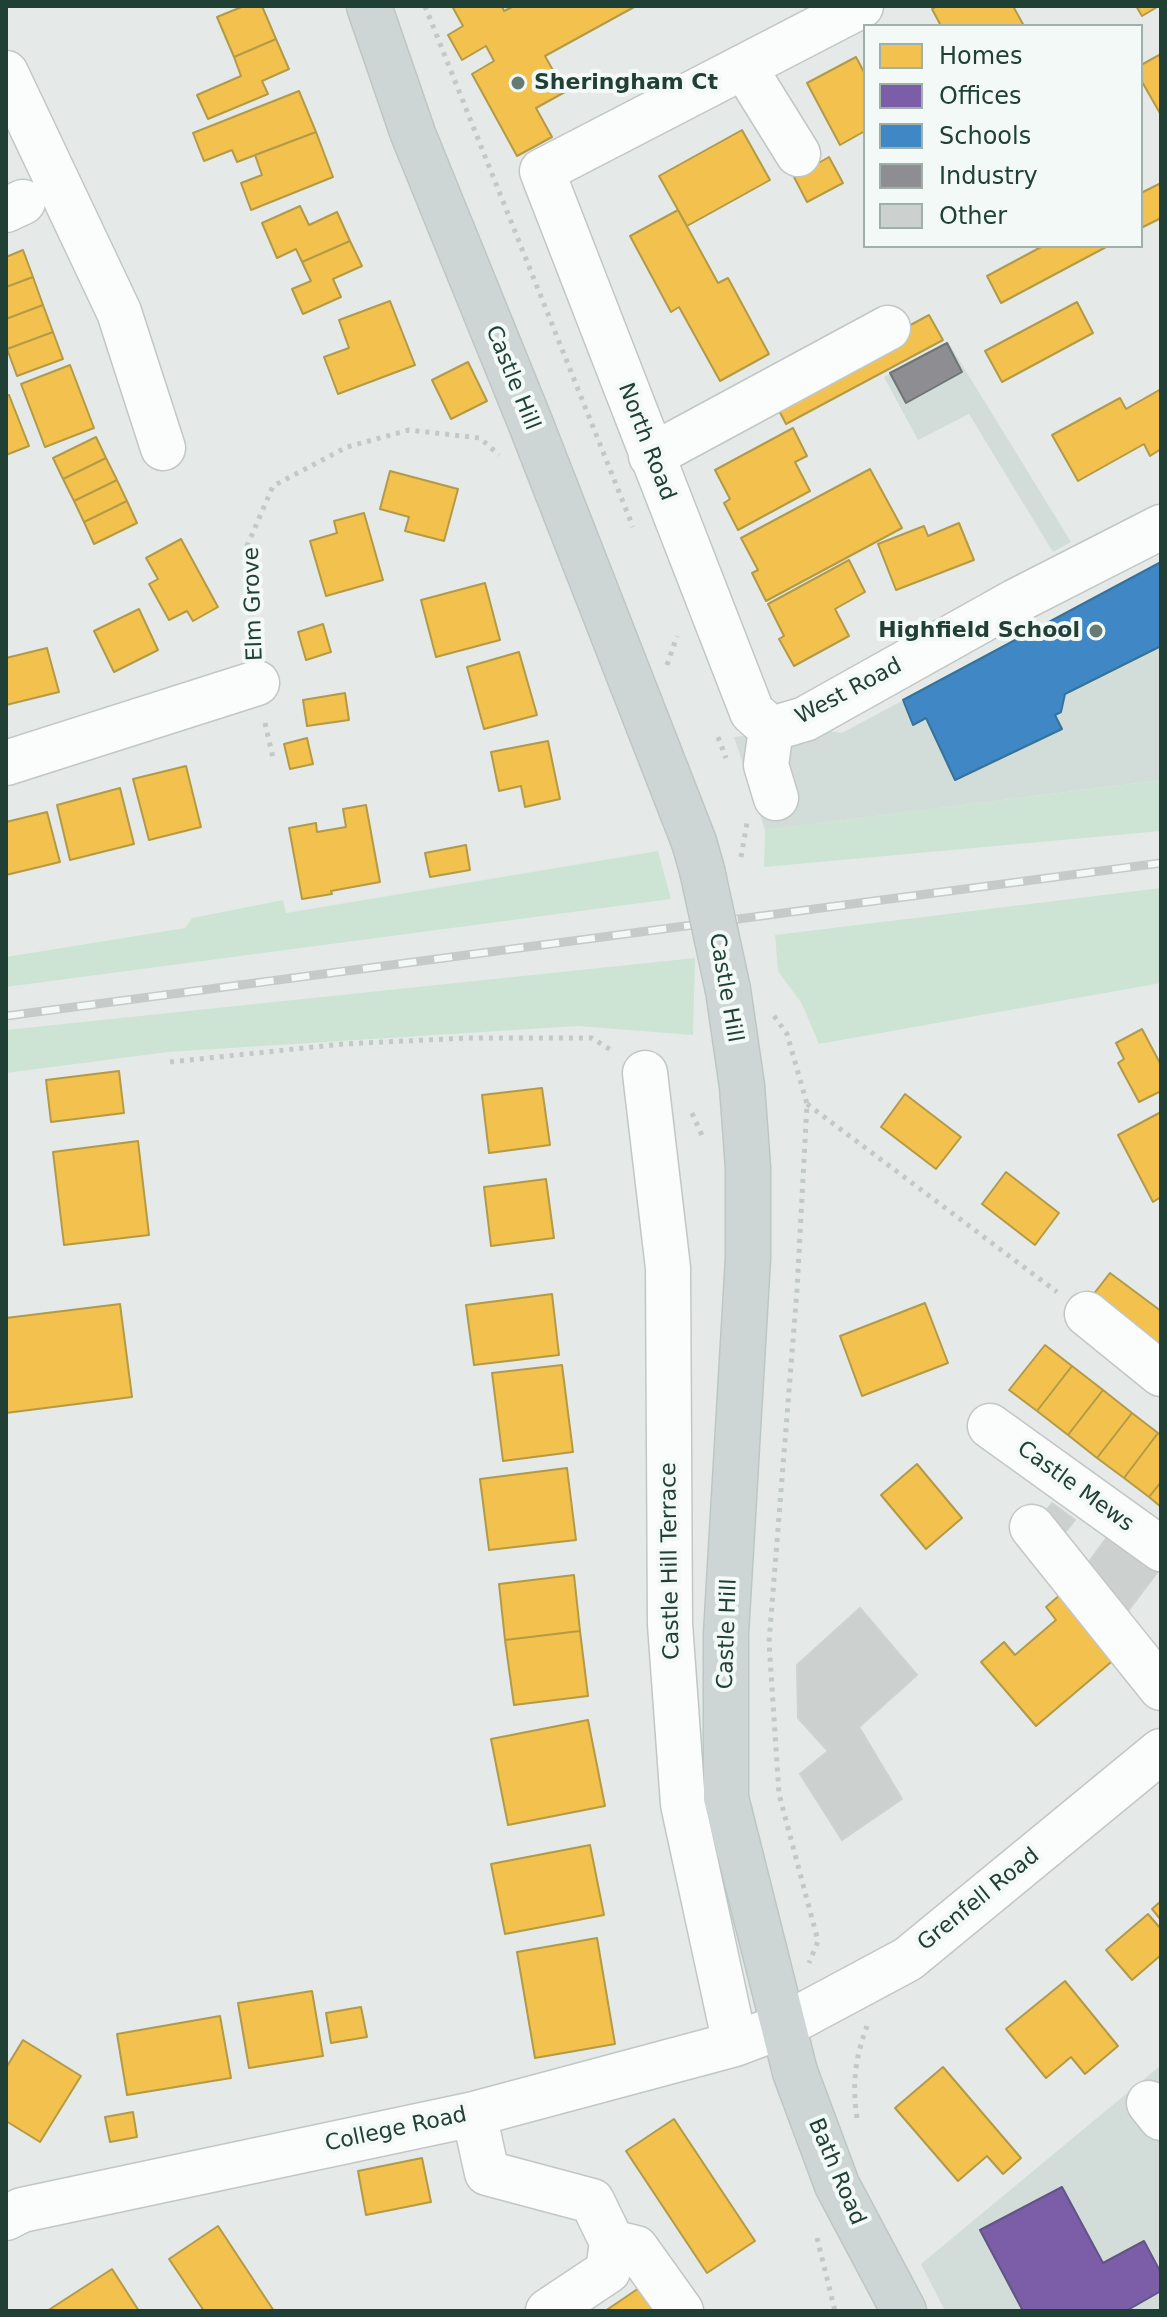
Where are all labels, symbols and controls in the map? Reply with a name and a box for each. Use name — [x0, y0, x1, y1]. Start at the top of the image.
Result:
legend — [863, 24, 1143, 248]
text: Homes — [939, 42, 1022, 70]
place label: Sheringham Ct — [534, 70, 718, 96]
marker: Sheringham Ct — [509, 74, 527, 92]
text: Offices — [939, 82, 1022, 110]
text: Schools — [939, 122, 1031, 150]
text: Industry — [939, 162, 1038, 190]
text: Other — [939, 202, 1007, 230]
street label: Castle Hill — [479, 322, 545, 434]
street label: North Road — [612, 380, 680, 504]
street label: Elm Grove — [239, 547, 269, 661]
place label: Highfield School — [878, 618, 1080, 644]
marker: Highfield School — [1087, 622, 1105, 640]
street label: West Road — [791, 653, 907, 731]
street label: Castle Hill — [702, 931, 748, 1045]
street label: Castle Mews — [1012, 1436, 1138, 1538]
street label: Castle Hill Terrace — [656, 1462, 686, 1660]
street label: Castle Hill — [713, 1578, 743, 1690]
street label: Grenfell Road — [913, 1843, 1045, 1957]
street label: College Road — [323, 2102, 469, 2158]
street label: Bath Road — [802, 2115, 870, 2229]

